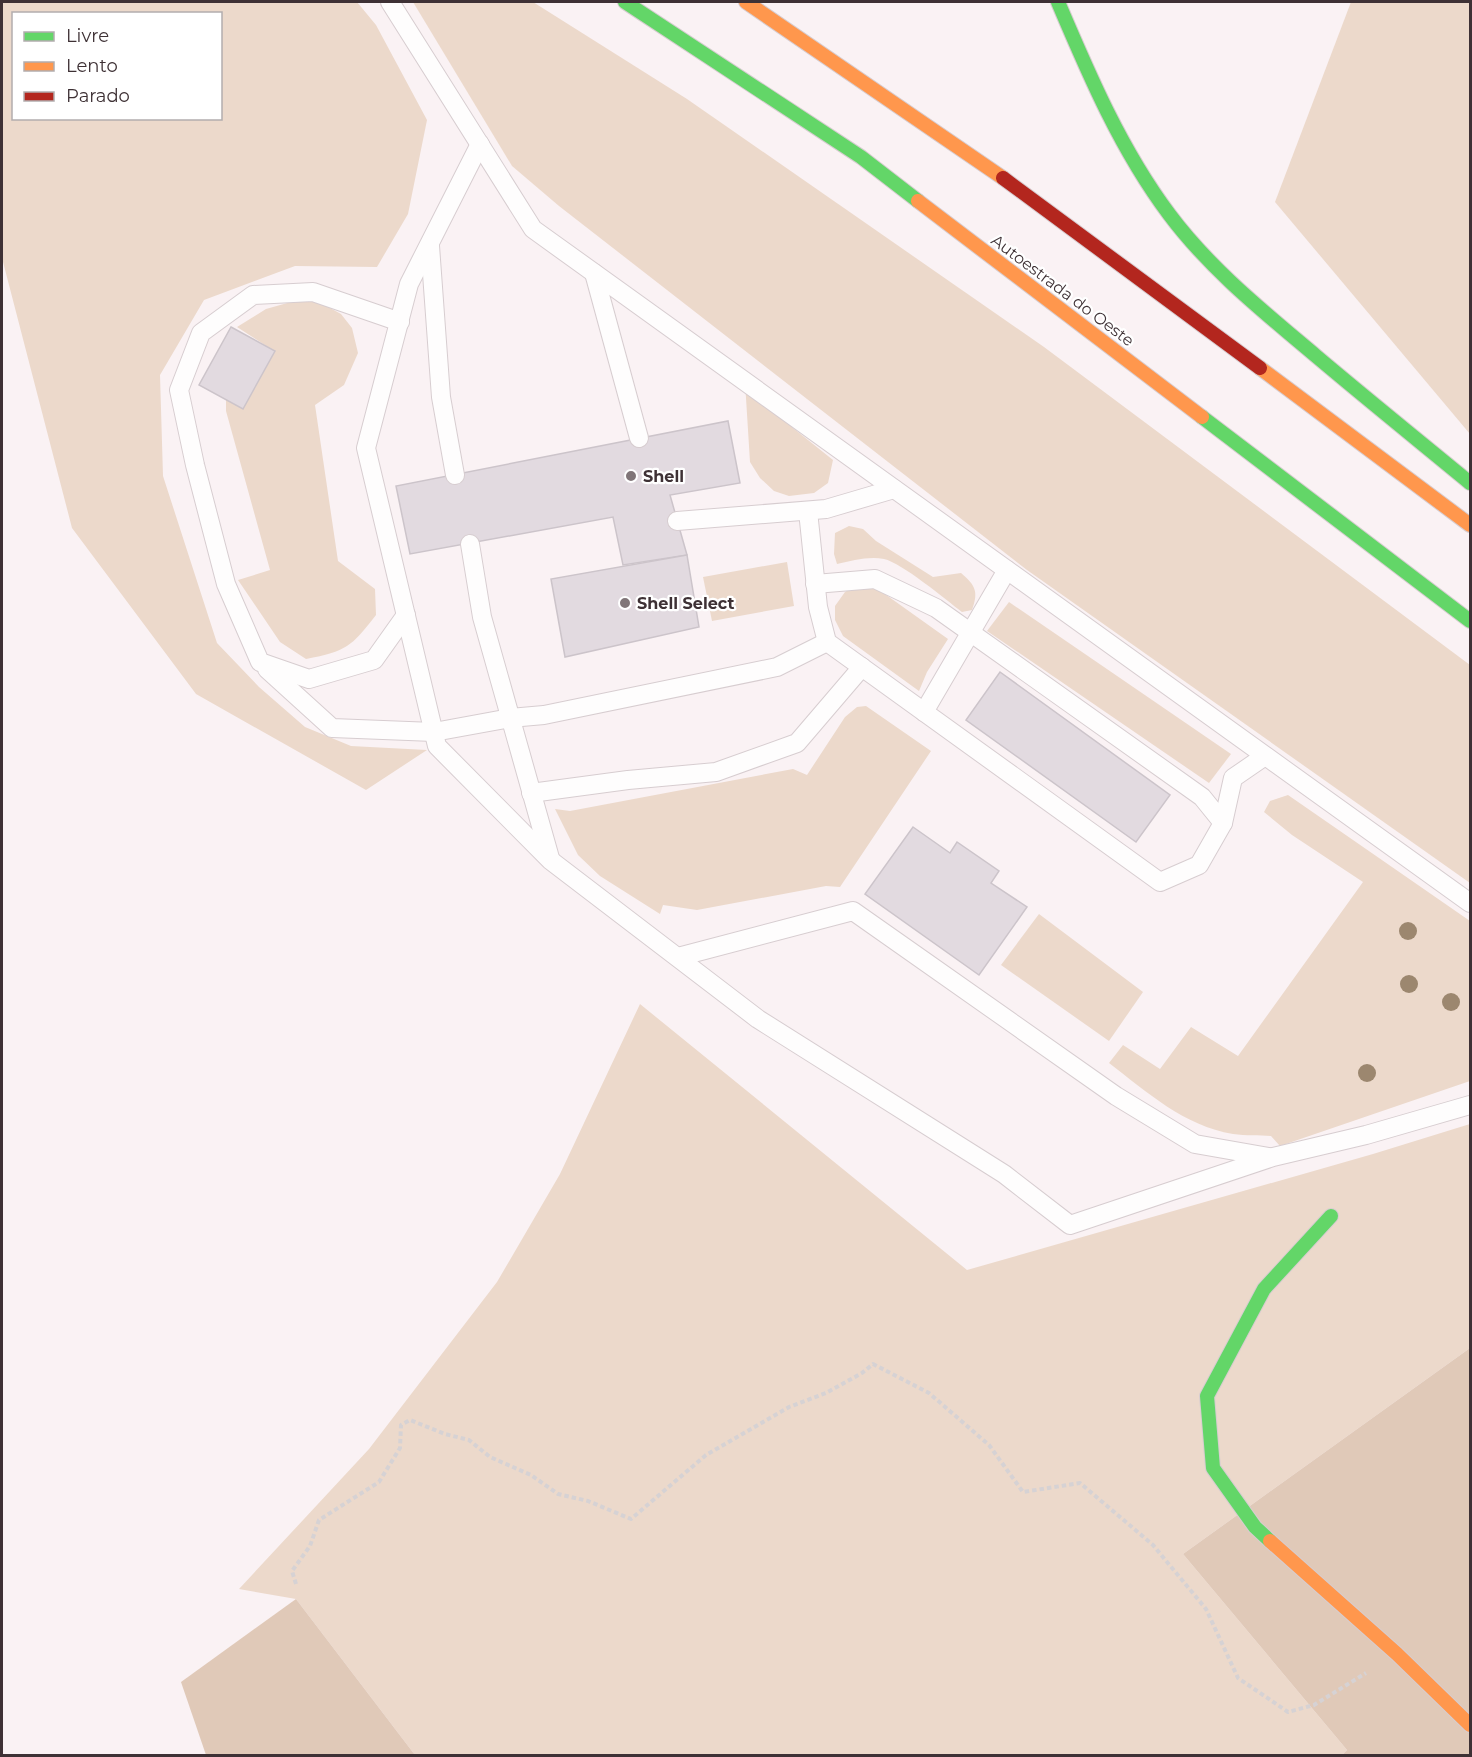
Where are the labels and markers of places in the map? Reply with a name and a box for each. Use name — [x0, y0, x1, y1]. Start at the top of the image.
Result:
place label: Shell — [643, 467, 684, 486]
marker: Shell — [624, 469, 638, 483]
place label: Shell Select — [637, 594, 734, 613]
marker: Shell Select — [618, 596, 632, 610]

